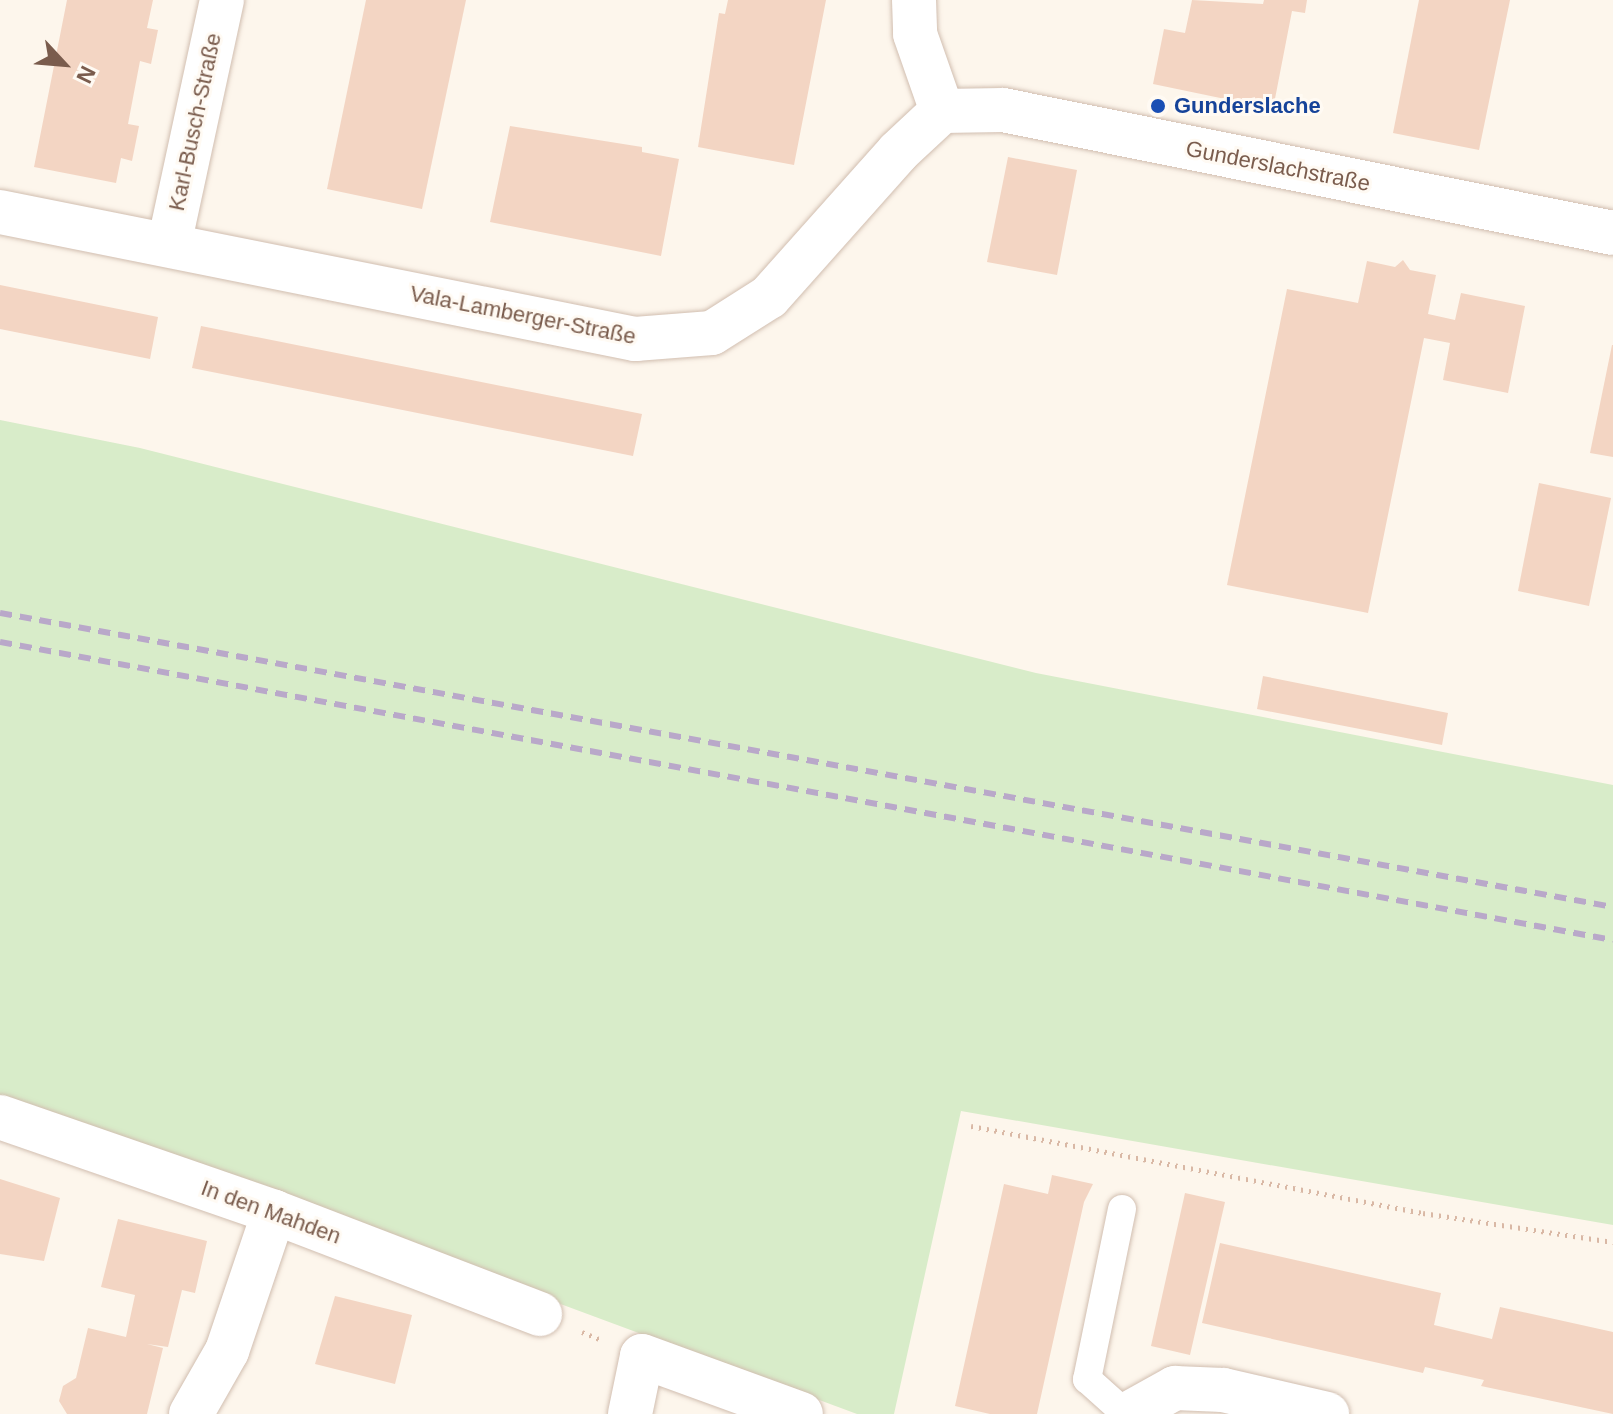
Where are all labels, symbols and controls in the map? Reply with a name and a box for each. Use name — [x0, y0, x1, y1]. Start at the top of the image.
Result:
north arrow — [24, 24, 104, 104]
street label: Karl-Busch-Straße — [163, 31, 227, 213]
text: N — [71, 62, 101, 87]
place label: Gunderslache — [1174, 93, 1321, 119]
marker: Gunderslache — [1149, 97, 1167, 115]
street label: Gunderslachstraße — [1184, 135, 1372, 197]
street label: Vala-Lamberger-Straße — [408, 280, 638, 350]
street label: In den Mahden — [198, 1174, 344, 1250]

